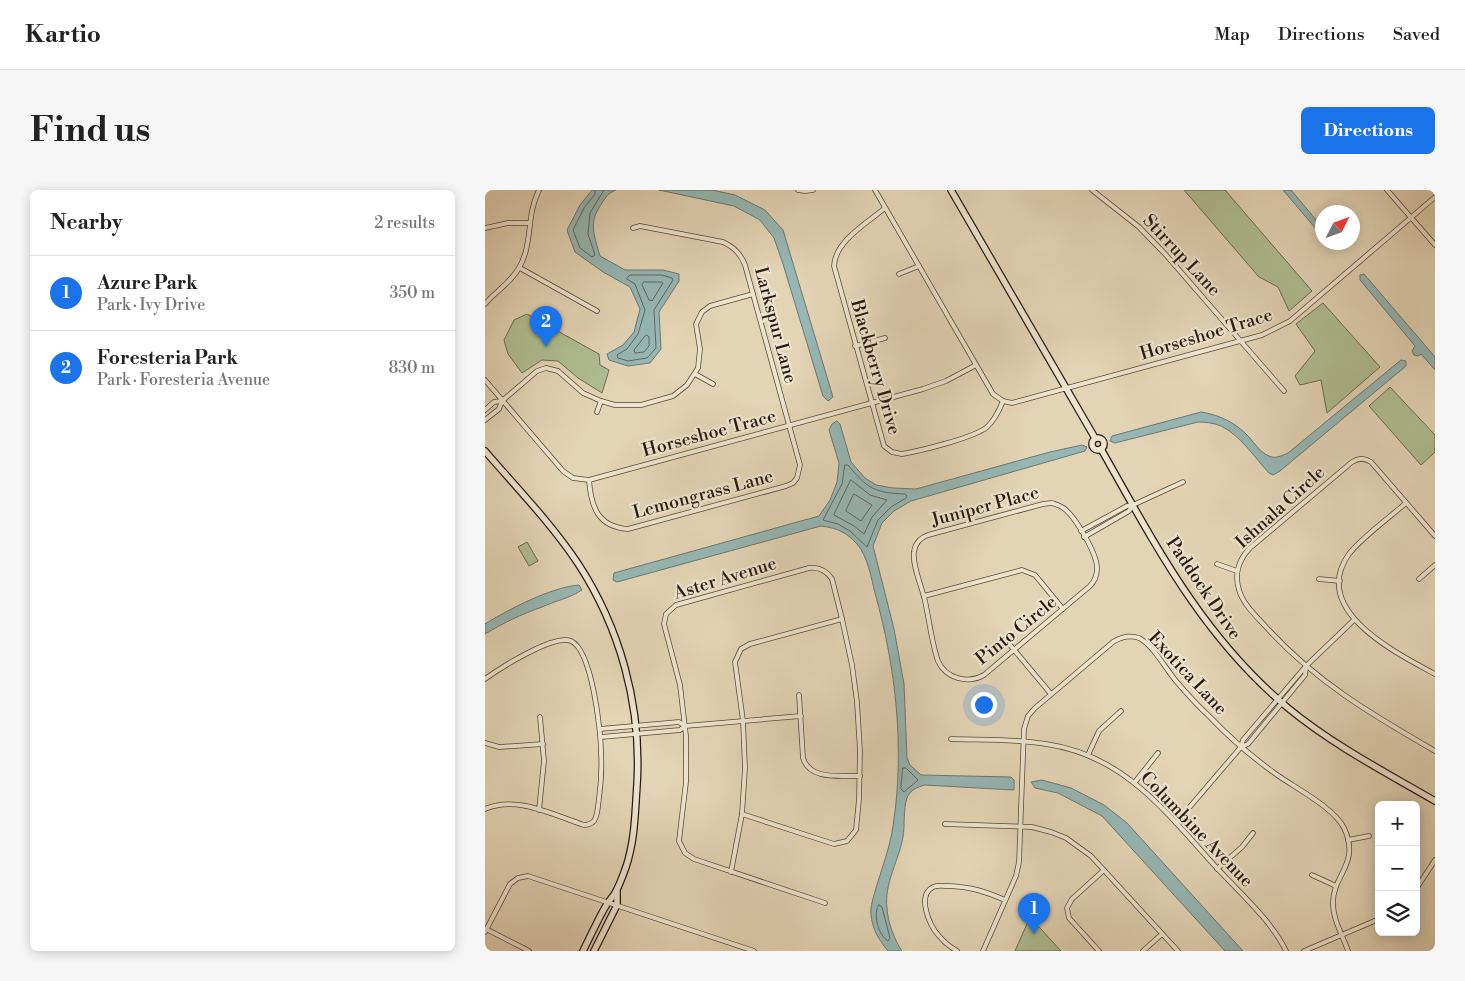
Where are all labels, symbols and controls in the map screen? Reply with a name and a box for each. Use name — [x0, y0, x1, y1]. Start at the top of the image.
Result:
text: Kartio — [25, 20, 101, 50]
text: Map — [1214, 23, 1250, 46]
text: Directions — [1278, 23, 1365, 46]
text: Saved — [1393, 23, 1440, 46]
button: Directions — [1301, 107, 1435, 154]
text: Find us — [30, 109, 150, 152]
north arrow — [1315, 205, 1360, 250]
street label: Stirrup Lane — [1138, 209, 1226, 301]
text: Nearby — [50, 210, 123, 236]
text: 2 results — [374, 213, 435, 233]
street label: Larkspur Lane — [749, 264, 802, 386]
text: Azure Park — [97, 271, 198, 295]
text: 1 — [62, 283, 70, 303]
text: 350 m — [389, 283, 435, 303]
text: Park · Ivy Drive — [97, 295, 205, 315]
street label: Blackberry Drive — [845, 296, 906, 437]
street label: Horseshoe Trace — [1137, 303, 1275, 366]
pin: 2 — [530, 306, 562, 347]
text: Foresteria Park — [97, 346, 238, 370]
text: 2 — [61, 358, 71, 378]
text: 830 m — [388, 358, 435, 378]
text: Park · Foresteria Avenue — [97, 370, 270, 390]
street label: Horseshoe Trace — [640, 405, 779, 462]
street label: Ishnala Circle — [1231, 461, 1330, 554]
street label: Lemongrass Lane — [630, 465, 776, 524]
street label: Juniper Place — [928, 481, 1041, 532]
street label: Paddock Drive — [1161, 532, 1246, 644]
street label: Aster Avenue — [670, 552, 779, 605]
street label: Pinto Circle — [971, 591, 1062, 670]
street label: Exotica Lane — [1143, 627, 1232, 720]
your location — [971, 692, 997, 718]
street label: Columbine Avenue — [1135, 766, 1258, 892]
map controls — [1375, 801, 1420, 936]
button: + — [1375, 801, 1420, 846]
button: − — [1375, 846, 1420, 891]
button: layers — [1375, 891, 1420, 936]
pin: 1 — [1018, 893, 1050, 934]

